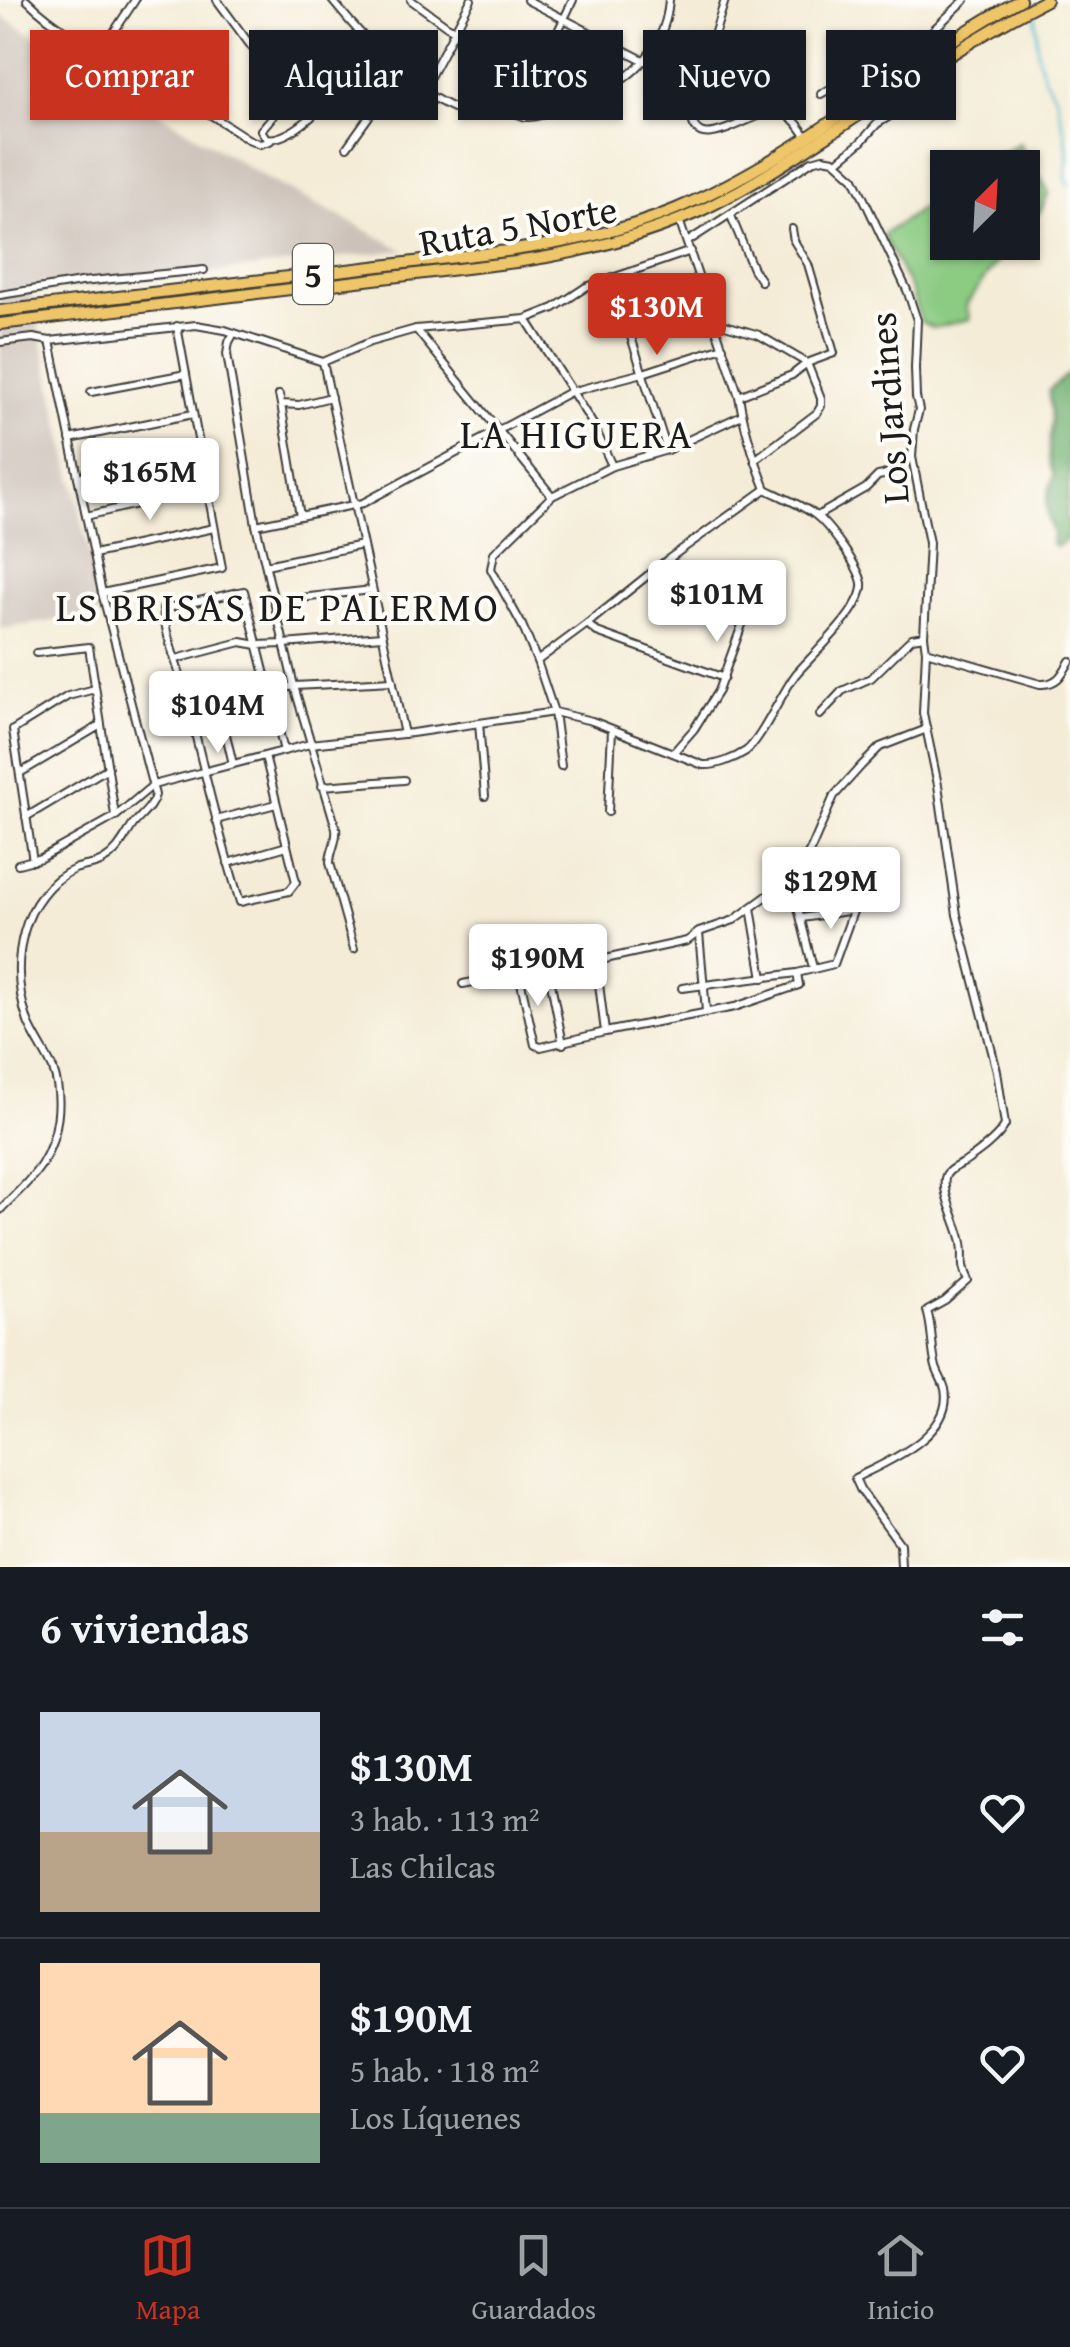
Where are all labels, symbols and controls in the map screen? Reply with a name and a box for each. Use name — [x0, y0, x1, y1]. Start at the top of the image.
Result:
chip: Comprar — [30, 30, 229, 120]
chip: Alquilar — [249, 30, 438, 120]
chip: Filtros — [458, 30, 623, 120]
chip: Nuevo — [643, 30, 806, 120]
chip: Piso — [826, 30, 956, 120]
north arrow — [930, 150, 1040, 260]
map controls — [930, 150, 1040, 260]
street label: Ruta 5 Norte — [415, 180, 621, 270]
road number: 5 — [293, 244, 333, 304]
pin: $130M — [587, 273, 727, 358]
text: $130M — [610, 282, 704, 329]
street label: Los Jardines — [853, 310, 923, 506]
district label: LA HIGUERA — [460, 404, 694, 463]
pin: $165M — [80, 438, 220, 523]
text: $165M — [103, 447, 197, 494]
pin: $101M — [647, 560, 787, 645]
text: $101M — [670, 569, 764, 616]
district label: LS BRISAS DE PALERMO — [56, 577, 500, 636]
pin: $104M — [148, 671, 288, 756]
text: $104M — [171, 680, 265, 727]
pin: $129M — [761, 847, 901, 932]
text: $129M — [784, 856, 878, 903]
pin: $190M — [468, 924, 608, 1009]
text: $190M — [491, 933, 585, 980]
text: 6 viviendas — [40, 1597, 249, 1658]
icon: filters — [975, 1600, 1030, 1655]
text: $130M — [350, 1735, 473, 1796]
icon: home — [120, 1752, 240, 1872]
icon: heart — [975, 1785, 1030, 1840]
text: 3 hab. · 113 m² — [350, 1796, 539, 1843]
text: Las Chilcas — [350, 1843, 496, 1890]
text: $190M — [350, 1986, 473, 2047]
icon: home — [120, 2003, 240, 2123]
icon: heart — [975, 2036, 1030, 2091]
text: 5 hab. · 118 m² — [350, 2047, 539, 2094]
text: Los Líquenes — [350, 2094, 521, 2141]
tab: Mapa — [136, 2228, 200, 2329]
tab: Guardados — [472, 2228, 596, 2329]
tab: Inicio — [868, 2228, 934, 2329]

